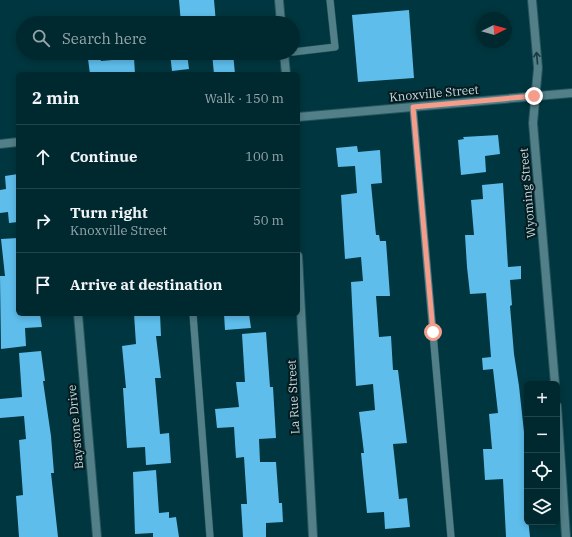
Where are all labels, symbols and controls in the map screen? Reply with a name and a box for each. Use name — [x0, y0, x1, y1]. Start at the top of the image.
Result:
north arrow — [476, 12, 512, 48]
search box — [16, 16, 300, 60]
icon: search — [30, 27, 52, 49]
text: Search here — [62, 29, 147, 48]
one-way arrow — [533, 52, 541, 65]
street label: Knoxville Street — [389, 82, 479, 104]
text: 2 min — [32, 87, 80, 109]
route end — [525, 87, 543, 105]
text: Walk · 150 m — [205, 90, 284, 107]
icon: ahead — [32, 146, 54, 168]
text: Continue — [70, 147, 137, 166]
street label: Wyoming Street — [516, 147, 538, 239]
text: 100 m — [245, 148, 284, 165]
text: Turn right — [70, 203, 148, 222]
icon: right — [32, 210, 54, 232]
text: 50 m — [253, 212, 284, 229]
text: Knoxville Street — [70, 222, 167, 239]
icon: arrive — [32, 274, 54, 296]
text: Arrive at destination — [70, 275, 222, 294]
route start — [424, 323, 442, 341]
street label: La Rue Street — [284, 359, 302, 435]
map controls — [524, 381, 560, 525]
button: + — [524, 381, 560, 417]
street label: Baystone Drive — [64, 384, 86, 470]
button: − — [524, 417, 560, 453]
button: locate — [524, 453, 560, 489]
button: layers — [524, 489, 560, 525]

